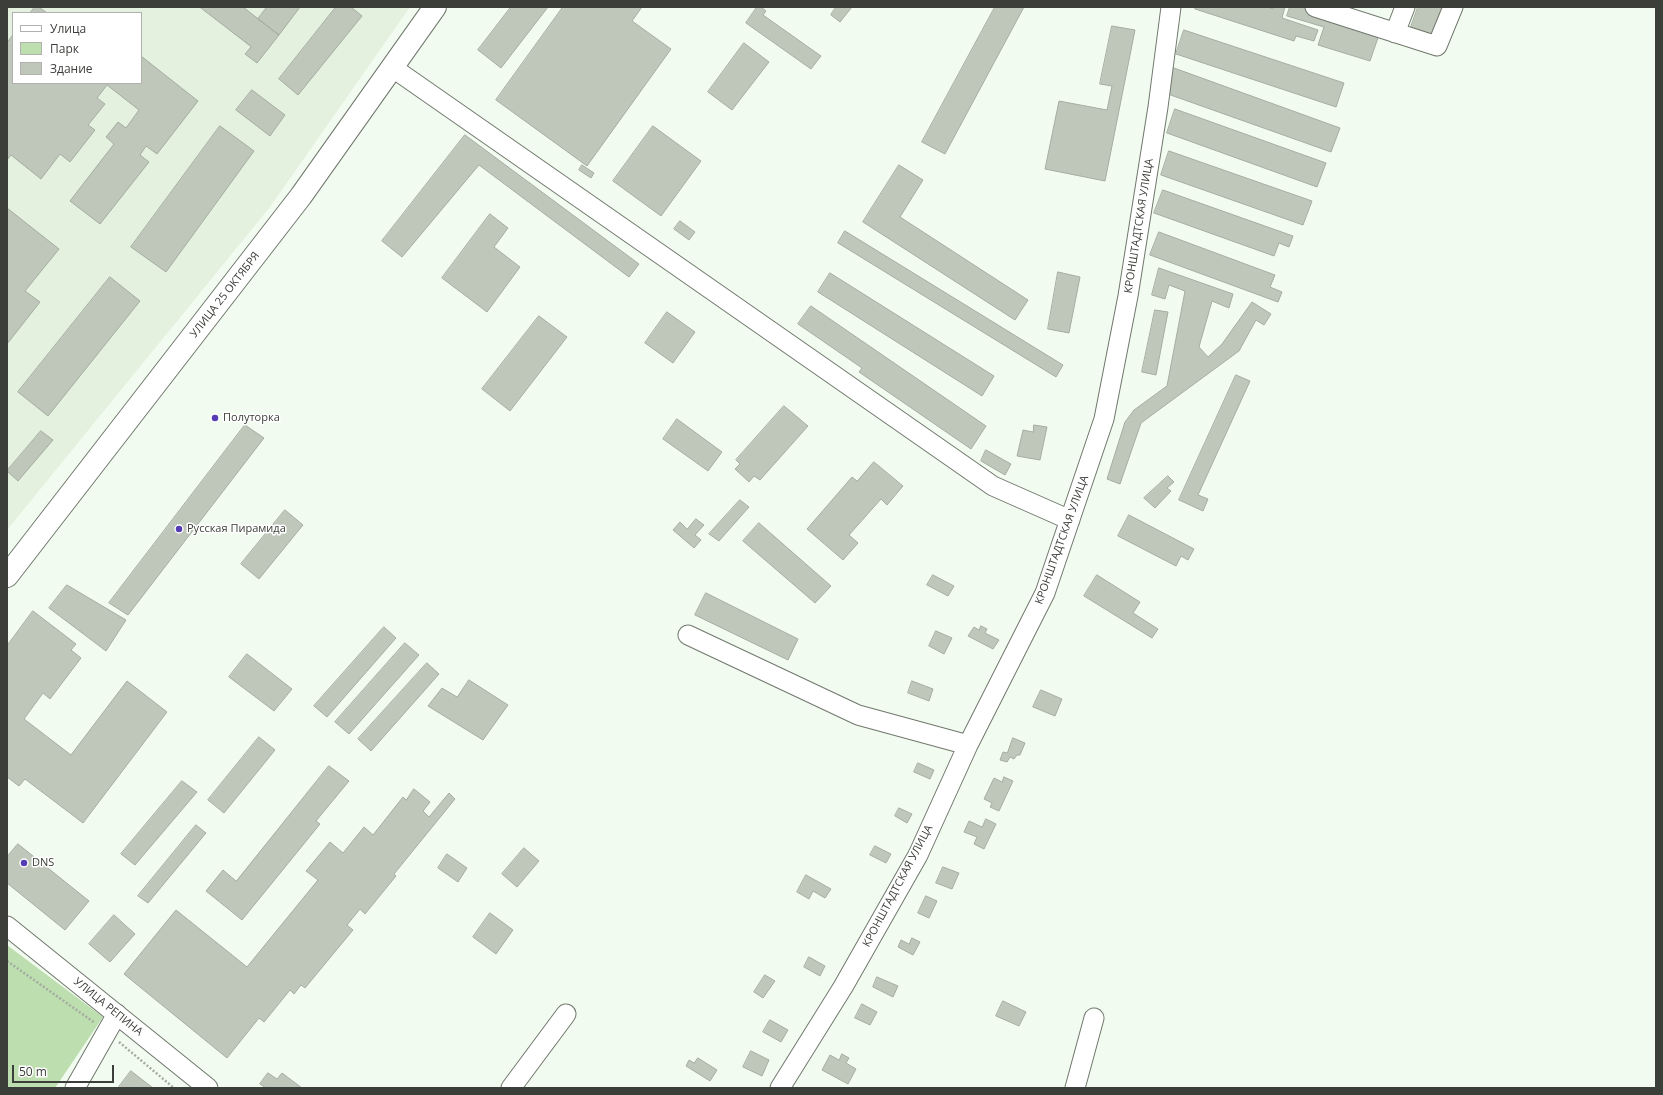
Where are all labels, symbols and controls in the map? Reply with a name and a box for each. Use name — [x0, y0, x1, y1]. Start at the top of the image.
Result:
legend — [12, 12, 142, 84]
text: Улица — [50, 20, 86, 37]
text: Парк — [50, 40, 79, 57]
text: Здание — [50, 60, 93, 77]
street label: КРОНШТАДТСКАЯ УЛИЦА — [1122, 158, 1156, 294]
street label: УЛИЦА 25 ОКТЯБРЯ — [188, 250, 262, 340]
place label: Полуторка — [223, 411, 280, 425]
marker: Полуторка — [210, 413, 220, 423]
street label: КРОНШТАДТСКАЯ УЛИЦА — [1032, 474, 1092, 606]
place label: Русская Пирамида — [187, 522, 286, 536]
marker: Русская Пирамида — [174, 524, 184, 534]
street label: КРОНШТАДТСКАЯ УЛИЦА — [860, 823, 936, 949]
place label: DNS — [32, 856, 54, 870]
marker: DNS — [19, 858, 29, 868]
street label: УЛИЦА РЕПИНА — [71, 975, 145, 1039]
scale bar — [14, 1057, 116, 1083]
text: 50 m — [19, 1063, 47, 1080]

